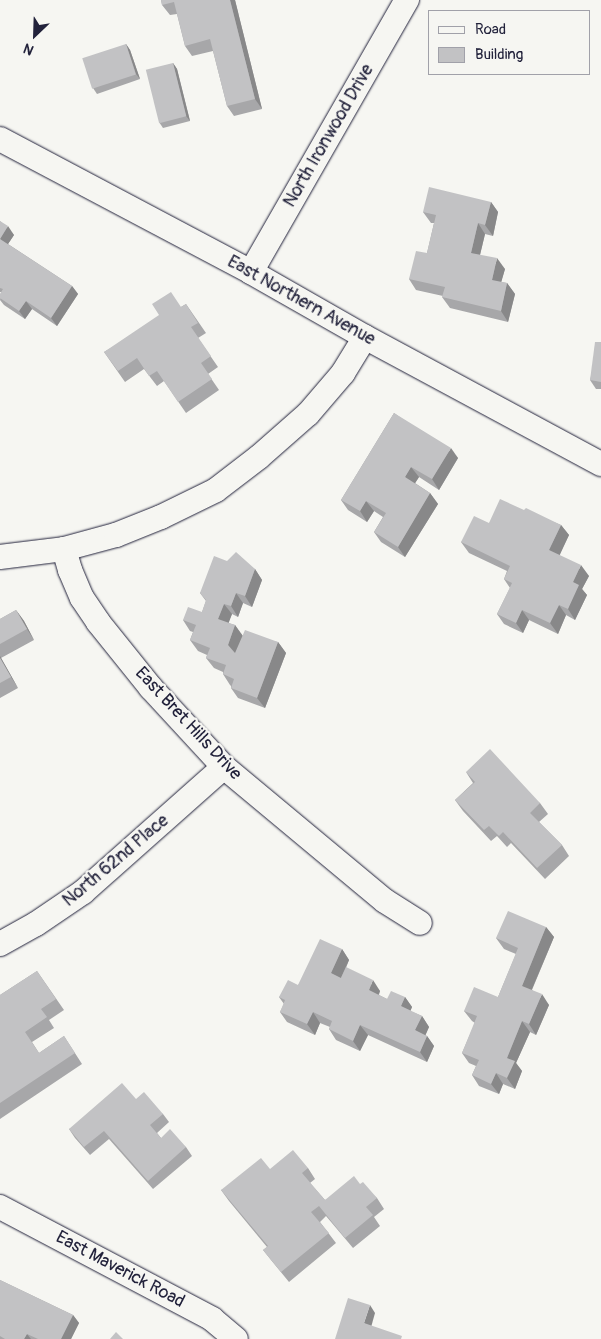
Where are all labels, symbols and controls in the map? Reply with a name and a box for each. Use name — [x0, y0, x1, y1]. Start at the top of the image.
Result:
north arrow — [10, 10, 60, 60]
legend — [428, 10, 591, 75]
text: Road — [475, 20, 506, 39]
text: N — [21, 39, 36, 59]
text: Building — [475, 45, 523, 64]
street label: North Ironwood Drive — [279, 61, 379, 211]
street label: East Northern Avenue — [223, 251, 379, 351]
street label: East Bret Hills Drive — [130, 663, 246, 785]
street label: North 62nd Place — [59, 810, 173, 912]
street label: East Maverick Road — [52, 1227, 188, 1313]

